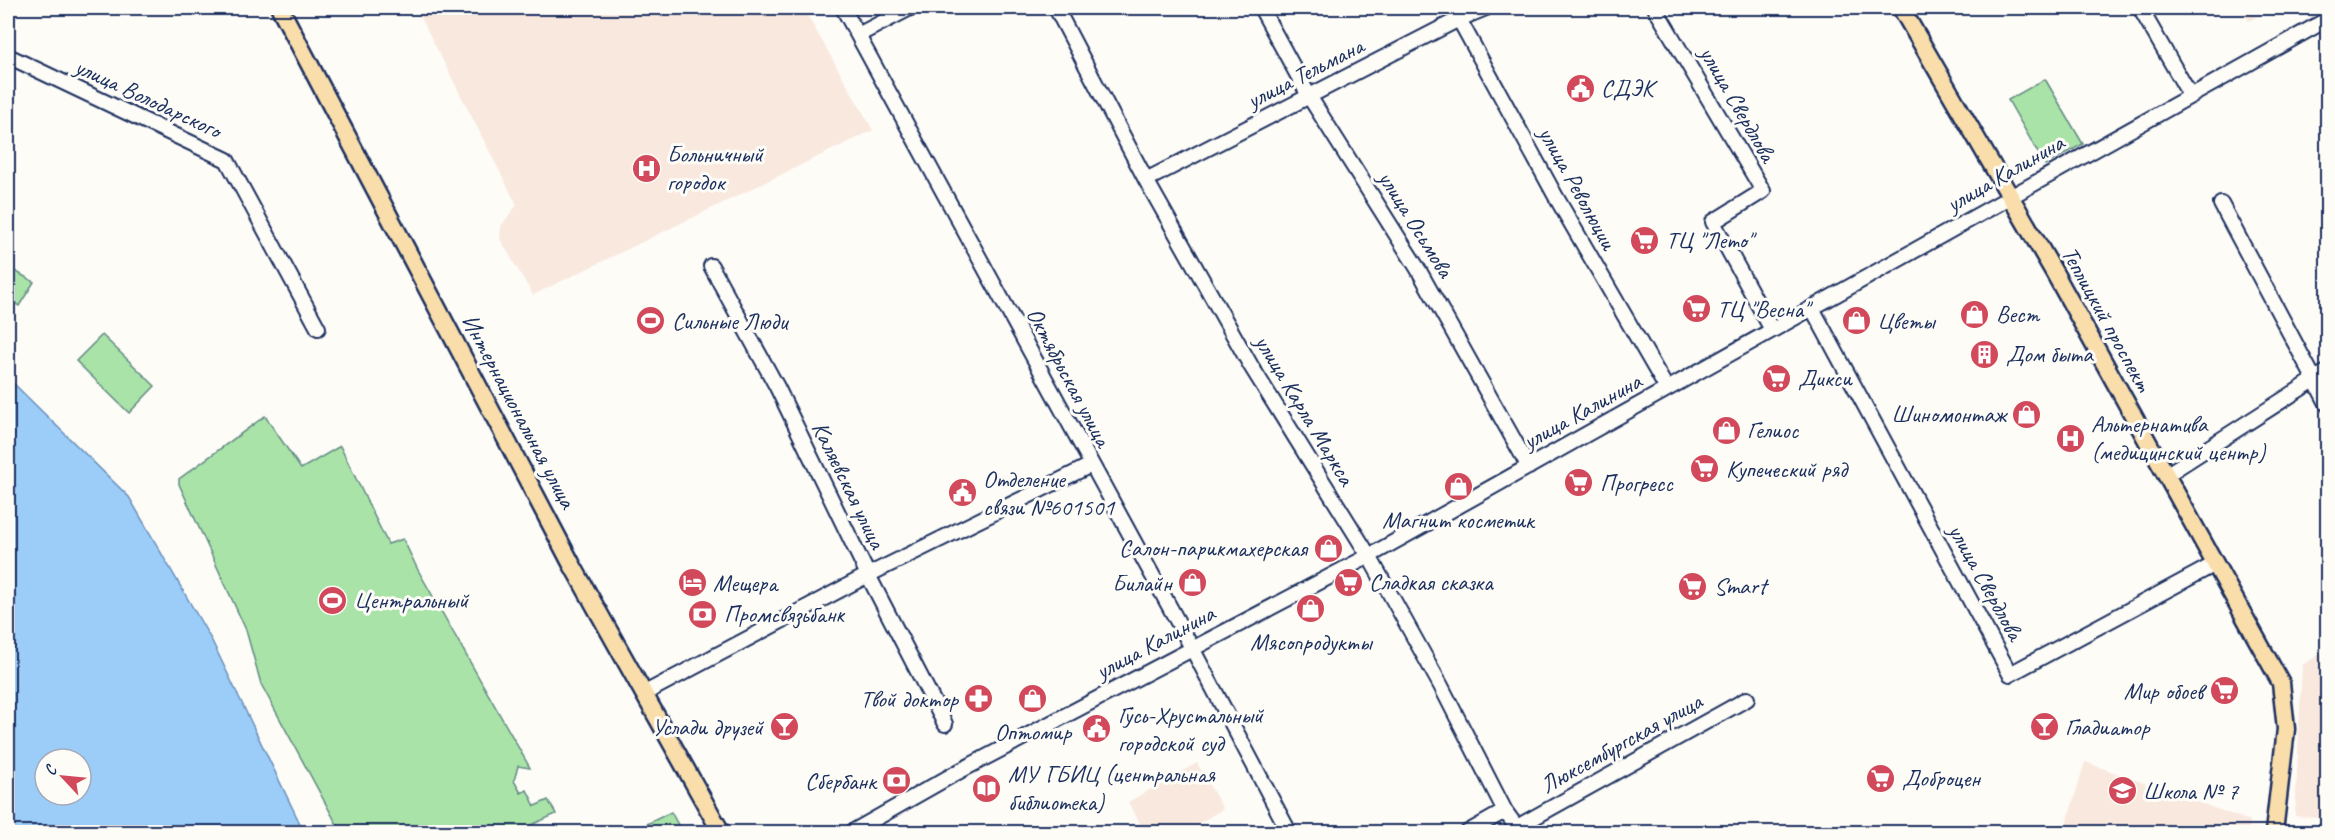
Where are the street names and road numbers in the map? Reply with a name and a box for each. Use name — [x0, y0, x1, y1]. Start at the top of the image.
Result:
street label: улица Тельмана — [1240, 30, 1370, 116]
street label: улица Свердлова — [1692, 39, 1784, 169]
street label: улица Володарского — [68, 50, 228, 146]
street label: улица Революции — [1531, 119, 1625, 256]
street label: улица Калинина — [1939, 126, 2071, 220]
street label: улица Осьмова — [1370, 163, 1461, 284]
street label: Теплицкий проспект — [2055, 241, 2159, 397]
street label: Октябрьская улица — [1020, 302, 1119, 454]
street label: Интернациональная улица — [455, 309, 584, 515]
street label: улица Карла Маркса — [1247, 328, 1363, 492]
street label: улица Калинина — [1516, 365, 1648, 457]
street label: Каляевская улица — [805, 416, 893, 555]
street label: улица Свердлова — [1941, 517, 2031, 647]
street label: улица Калинина — [1088, 597, 1221, 687]
street label: Люксембургская улица — [1535, 685, 1708, 800]

